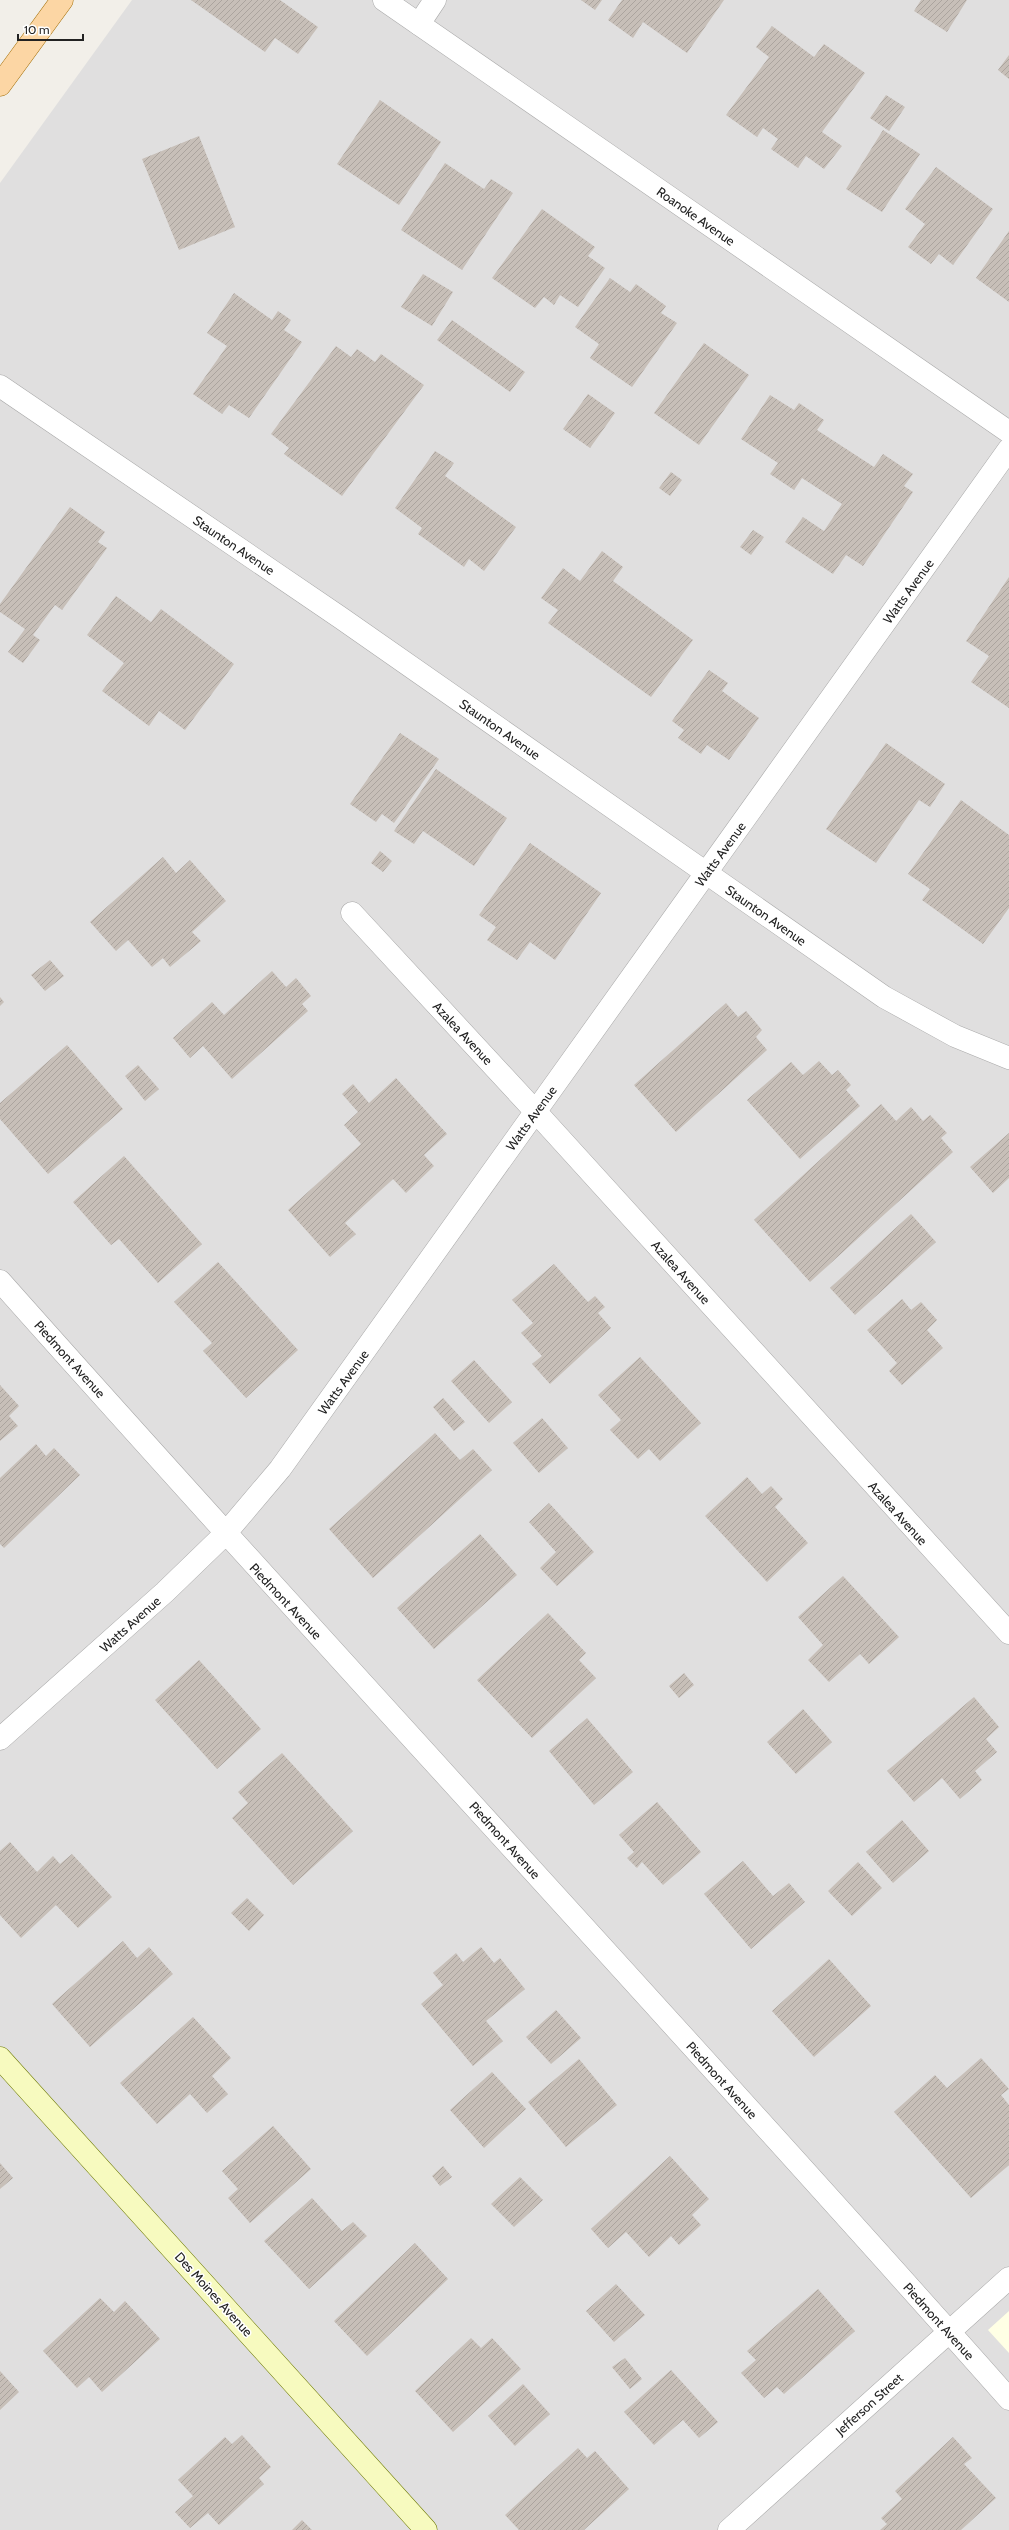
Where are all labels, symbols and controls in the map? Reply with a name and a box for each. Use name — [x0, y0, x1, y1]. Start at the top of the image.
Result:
scale bar — [18, 16, 83, 42]
text: 10 m — [24, 22, 50, 37]
street label: Roanoke Avenue — [654, 183, 738, 249]
street label: Staunton Avenue — [190, 512, 278, 578]
street label: Watts Avenue — [879, 555, 937, 627]
street label: Staunton Avenue — [457, 695, 544, 763]
street label: Watts Avenue — [691, 818, 749, 890]
street label: Staunton Avenue — [723, 881, 810, 949]
street label: Azalea Avenue — [430, 998, 497, 1068]
street label: Watts Avenue — [502, 1082, 560, 1154]
street label: Azalea Avenue — [648, 1237, 714, 1307]
street label: Piedmont Avenue — [31, 1317, 109, 1401]
street label: Watts Avenue — [314, 1346, 372, 1418]
street label: Azalea Avenue — [865, 1478, 931, 1548]
street label: Piedmont Avenue — [247, 1560, 326, 1643]
street label: Watts Avenue — [96, 1592, 164, 1655]
street label: Piedmont Avenue — [466, 1798, 544, 1882]
street label: Piedmont Avenue — [683, 2038, 761, 2122]
street label: Des Moines Avenue — [172, 2248, 256, 2340]
street label: Piedmont Avenue — [900, 2279, 978, 2363]
street label: Jefferson Street — [831, 2369, 906, 2439]

